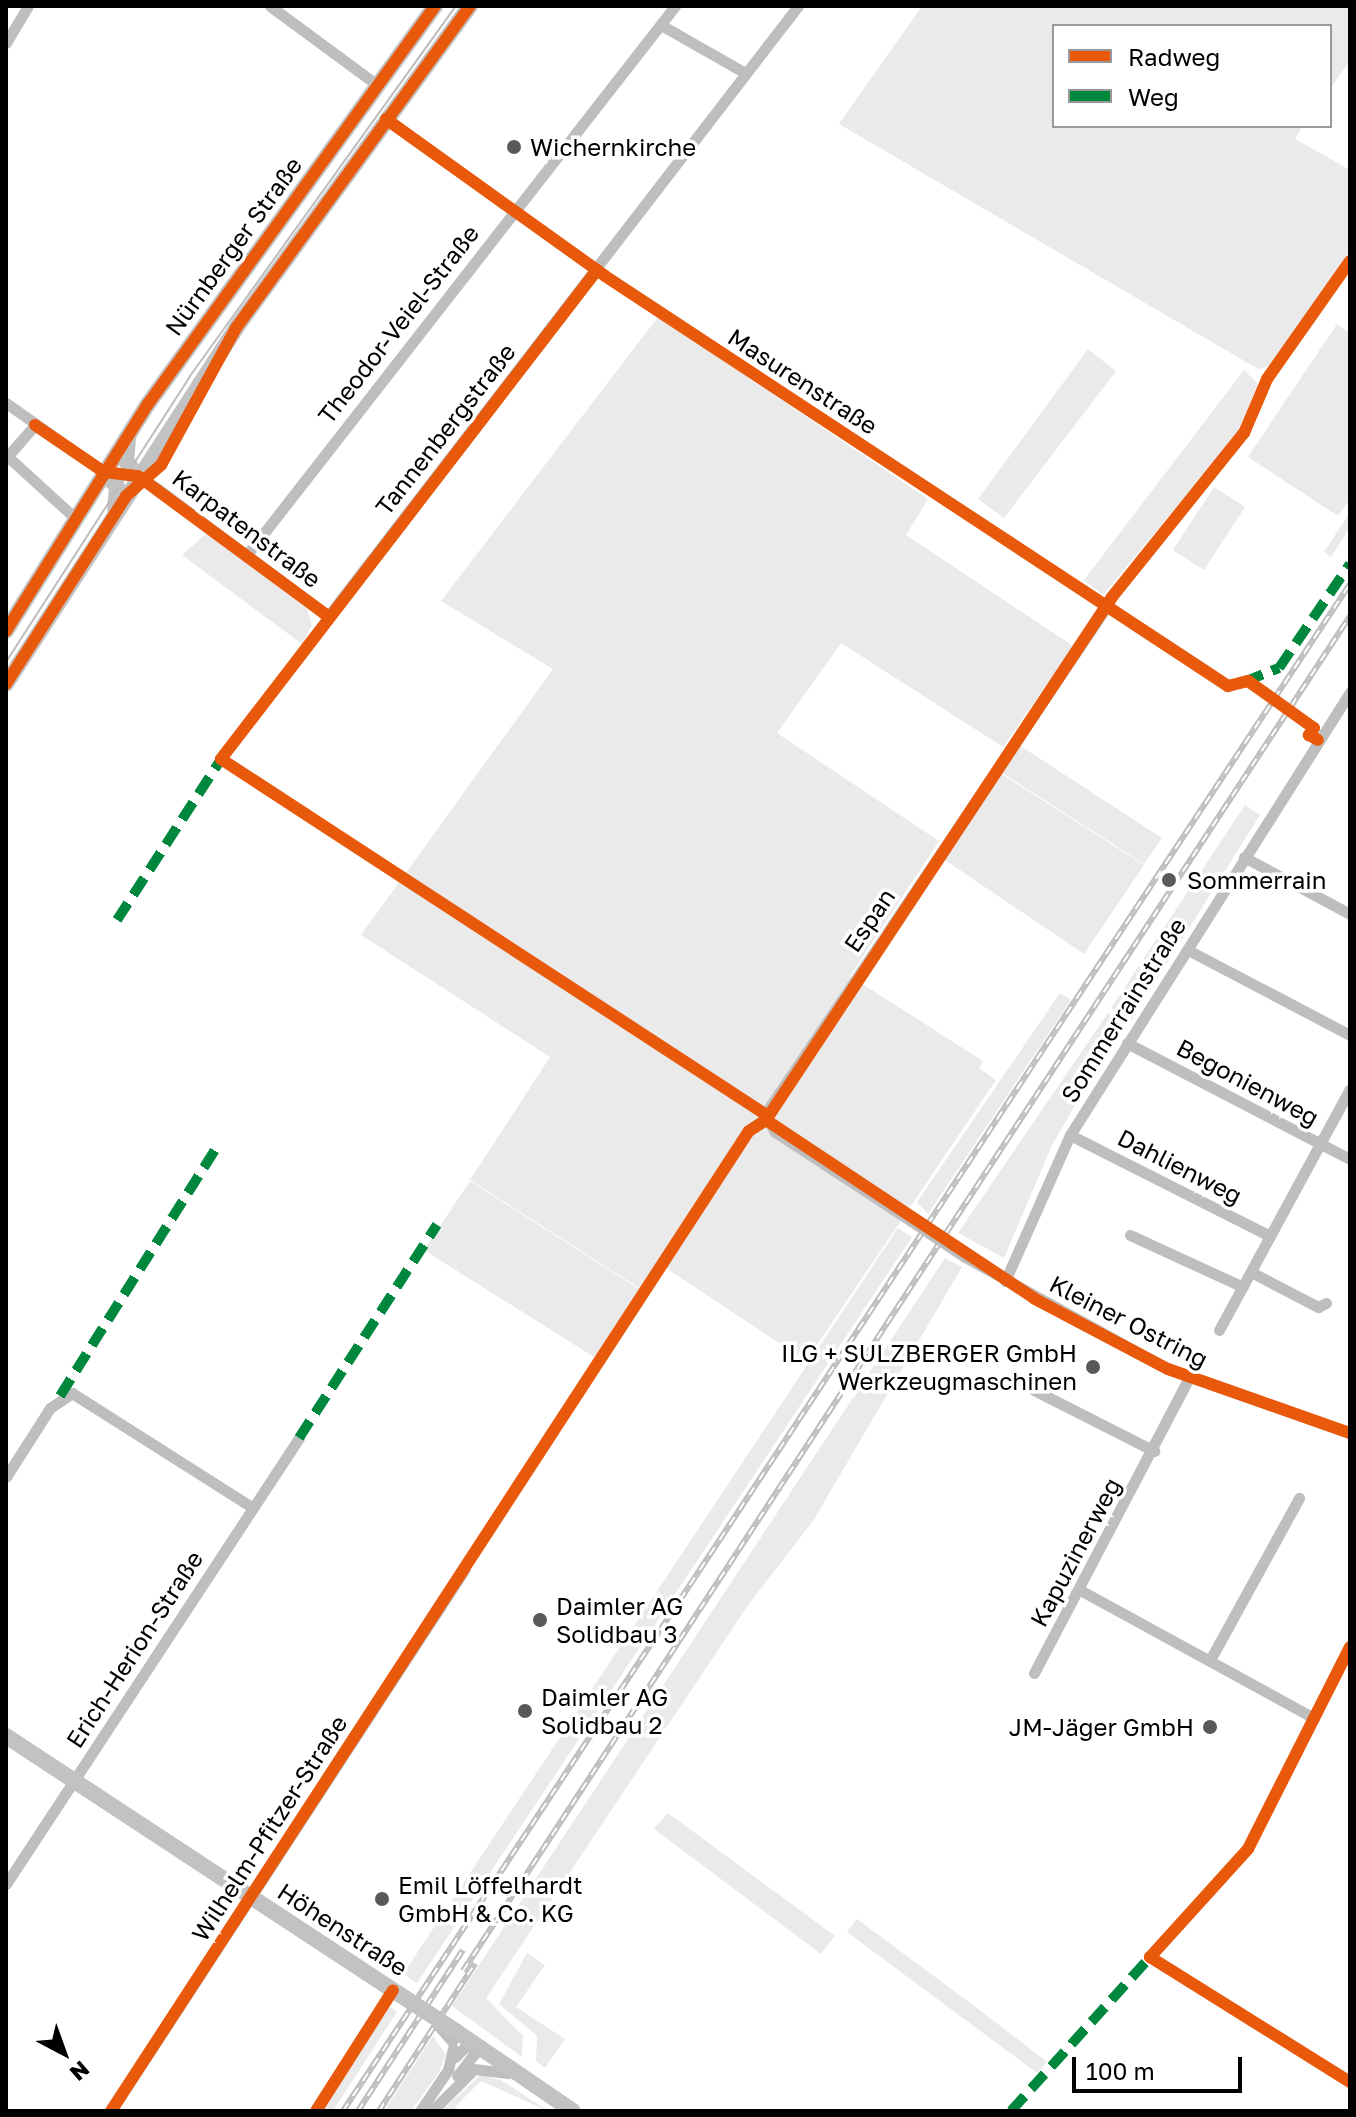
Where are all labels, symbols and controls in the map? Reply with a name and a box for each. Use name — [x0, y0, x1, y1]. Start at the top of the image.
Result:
legend — [1052, 24, 1332, 128]
text: Radweg — [1128, 42, 1220, 71]
text: Weg — [1128, 82, 1179, 111]
place label: Wichernkirche — [530, 133, 696, 161]
marker: Wichernkirche — [505, 138, 523, 156]
street label: Nürnberger Straße — [159, 151, 307, 341]
street label: Theodor-Veiel-Straße — [312, 219, 484, 429]
street label: Masurenstraße — [723, 322, 883, 440]
street label: Tannenbergstraße — [369, 337, 521, 521]
street label: Karpatenstraße — [167, 463, 327, 593]
place label: Sommerrain — [1187, 866, 1326, 894]
marker: Sommerrain — [1158, 869, 1180, 891]
street label: Espan — [837, 883, 901, 957]
street label: Sommerrainstraße — [1055, 912, 1191, 1108]
street label: Begonienweg — [1172, 1033, 1324, 1131]
street label: Dahlienweg — [1113, 1122, 1247, 1210]
street label: Kleiner Ostring — [1045, 1269, 1213, 1373]
place label: ILG + SULZBERGER GmbH Werkzeugmaschinen — [781, 1339, 1077, 1395]
marker: ILG + SULZBERGER GmbH Werkzeugmaschinen — [1084, 1358, 1102, 1376]
street label: Kapuzinerweg — [1024, 1473, 1126, 1631]
street label: Erich-Herion-Straße — [60, 1545, 208, 1753]
place label: Daimler AG Solidbau 3 — [556, 1592, 683, 1648]
marker: Daimler AG Solidbau 3 — [531, 1611, 549, 1629]
place label: Daimler AG Solidbau 2 — [541, 1683, 668, 1739]
marker: Daimler AG Solidbau 2 — [516, 1702, 534, 1720]
street label: Wilhelm-Pfitzer-Straße — [185, 1710, 353, 1946]
place label: JM-Jäger GmbH — [1009, 1713, 1194, 1741]
marker: JM-Jäger GmbH — [1201, 1718, 1219, 1736]
place label: Emil Löffelhardt GmbH & Co. KG — [398, 1871, 583, 1927]
street label: Höhenstraße — [273, 1876, 413, 1982]
marker: Emil Löffelhardt GmbH & Co. KG — [373, 1890, 391, 1908]
north arrow — [24, 2013, 104, 2093]
scale bar — [1076, 2041, 1246, 2091]
text: N — [65, 2056, 95, 2087]
text: 100 m — [1086, 2056, 1155, 2085]

